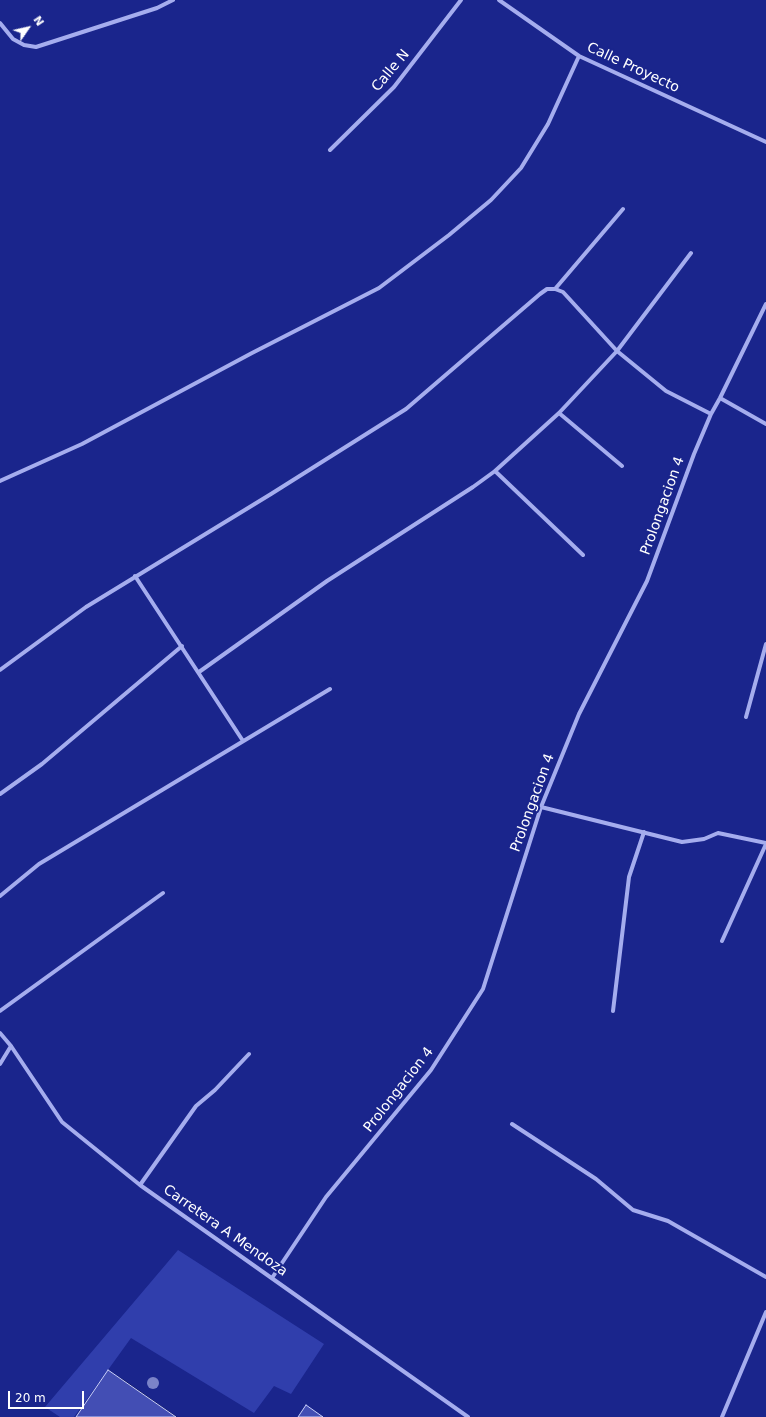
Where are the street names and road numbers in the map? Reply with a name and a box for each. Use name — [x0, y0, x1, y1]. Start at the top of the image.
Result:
street label: Calle Proyecto — [584, 39, 682, 97]
street label: Calle N — [369, 47, 413, 95]
street label: Prolongacion 4 — [637, 455, 689, 557]
street label: Prolongacion 4 — [507, 752, 559, 854]
street label: Prolongacion 4 — [361, 1044, 437, 1136]
street label: Carretera A Mendoza — [160, 1182, 290, 1280]

